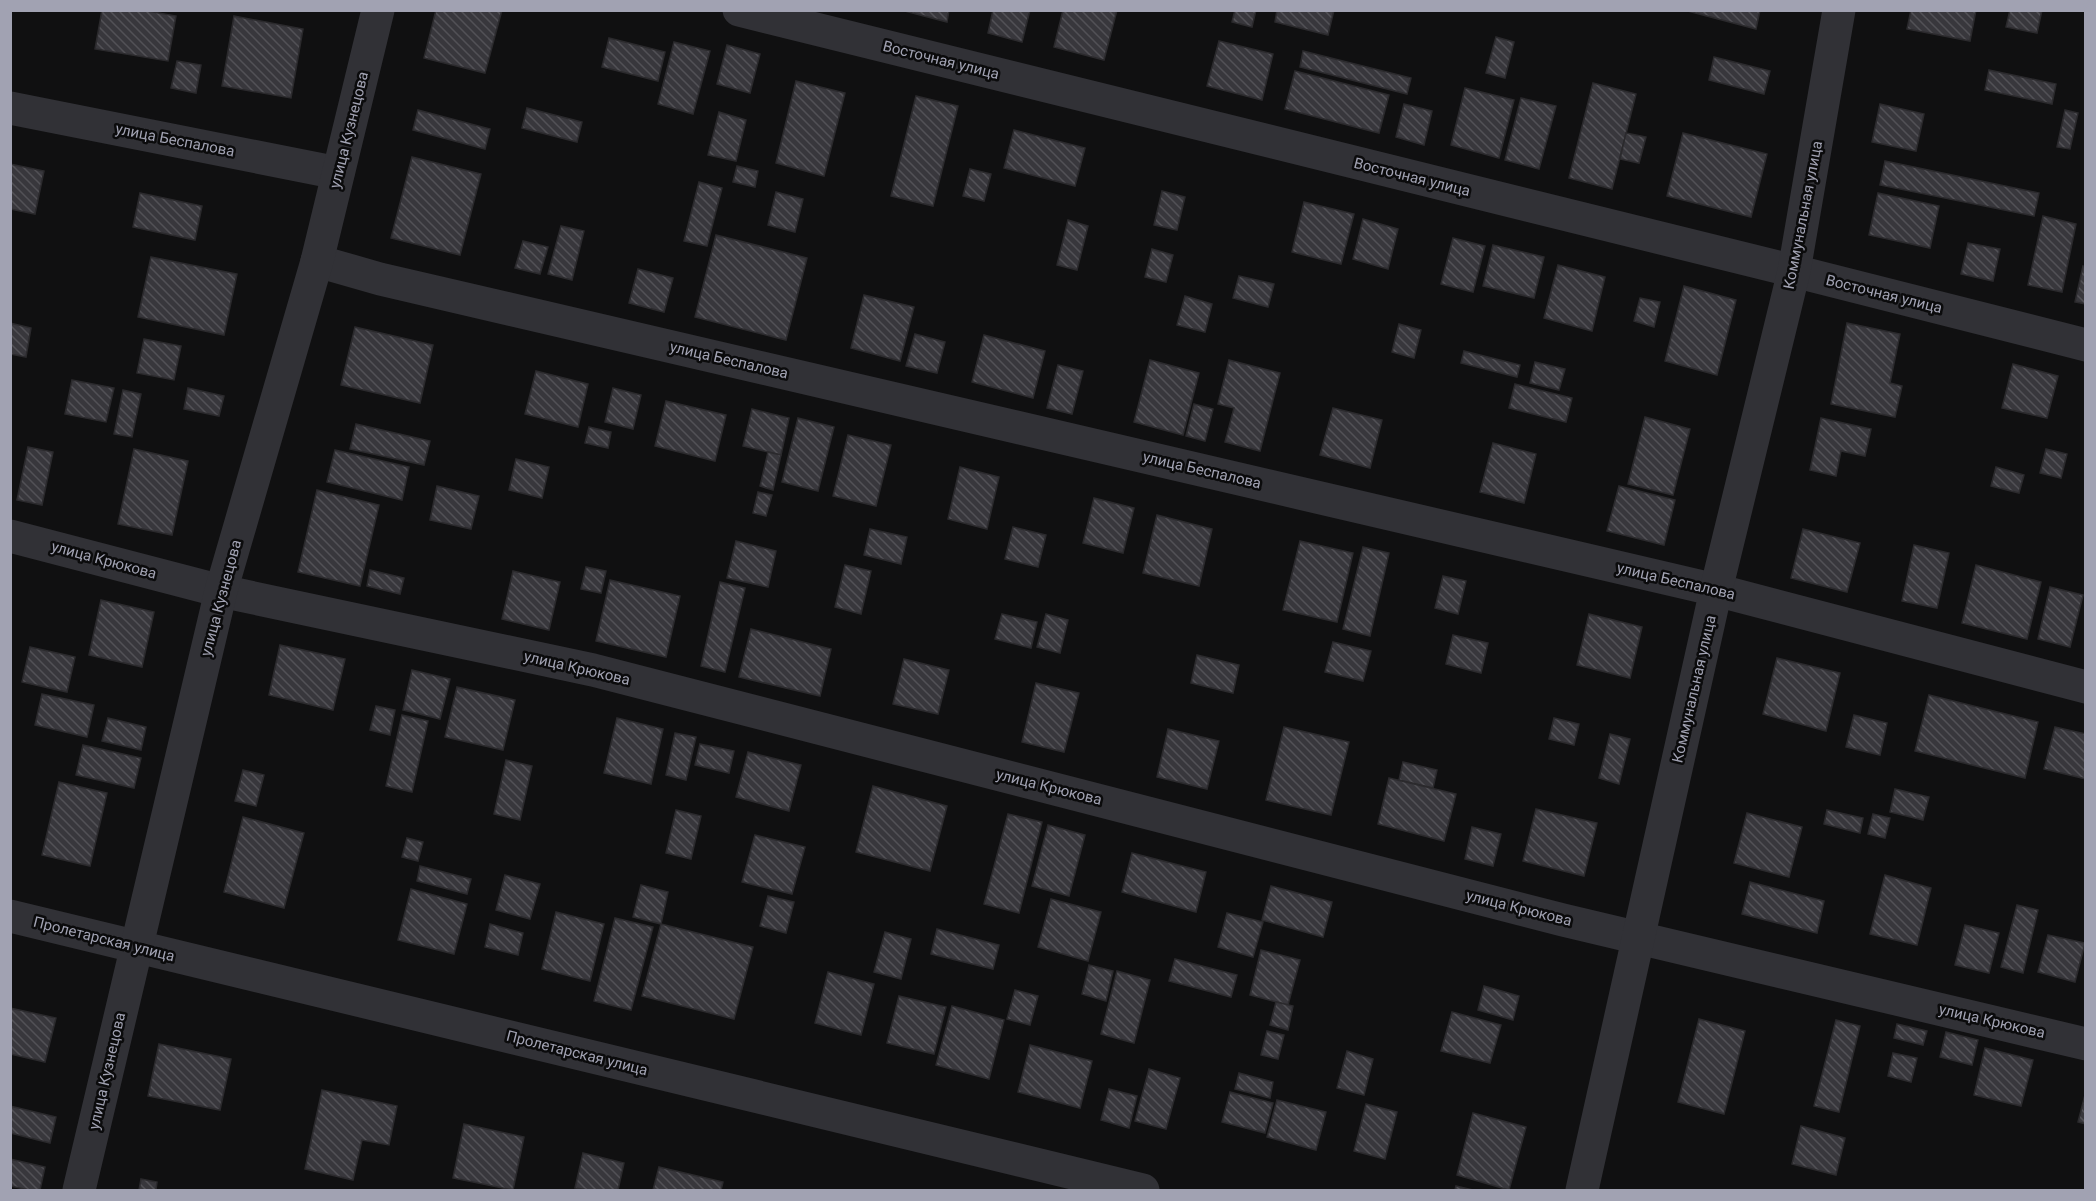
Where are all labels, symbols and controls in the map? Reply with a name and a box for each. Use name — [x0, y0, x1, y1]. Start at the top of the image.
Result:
street label: Восточная улица — [881, 37, 1001, 83]
street label: улица Кузнецова — [326, 70, 372, 190]
street label: улица Беспалова — [114, 120, 236, 160]
street label: Коммунальная улица — [1780, 139, 1826, 291]
street label: Восточная улица — [1352, 154, 1472, 200]
street label: Восточная улица — [1824, 271, 1944, 317]
street label: улица Беспалова — [668, 338, 790, 382]
street label: улица Беспалова — [1141, 448, 1263, 492]
street label: улица Крюкова — [49, 537, 159, 583]
street label: улица Кузнецова — [197, 538, 245, 658]
street label: улица Беспалова — [1615, 559, 1737, 603]
street label: Коммунальная улица — [1668, 613, 1720, 765]
street label: улица Крюкова — [522, 647, 632, 689]
street label: улица Крюкова — [994, 765, 1104, 809]
street label: улица Крюкова — [1464, 886, 1574, 930]
street label: Пролетарская улица — [31, 913, 177, 965]
street label: улица Крюкова — [1937, 1000, 2047, 1042]
street label: улица Кузнецова — [85, 1011, 129, 1131]
street label: Пролетарская улица — [504, 1027, 650, 1079]

